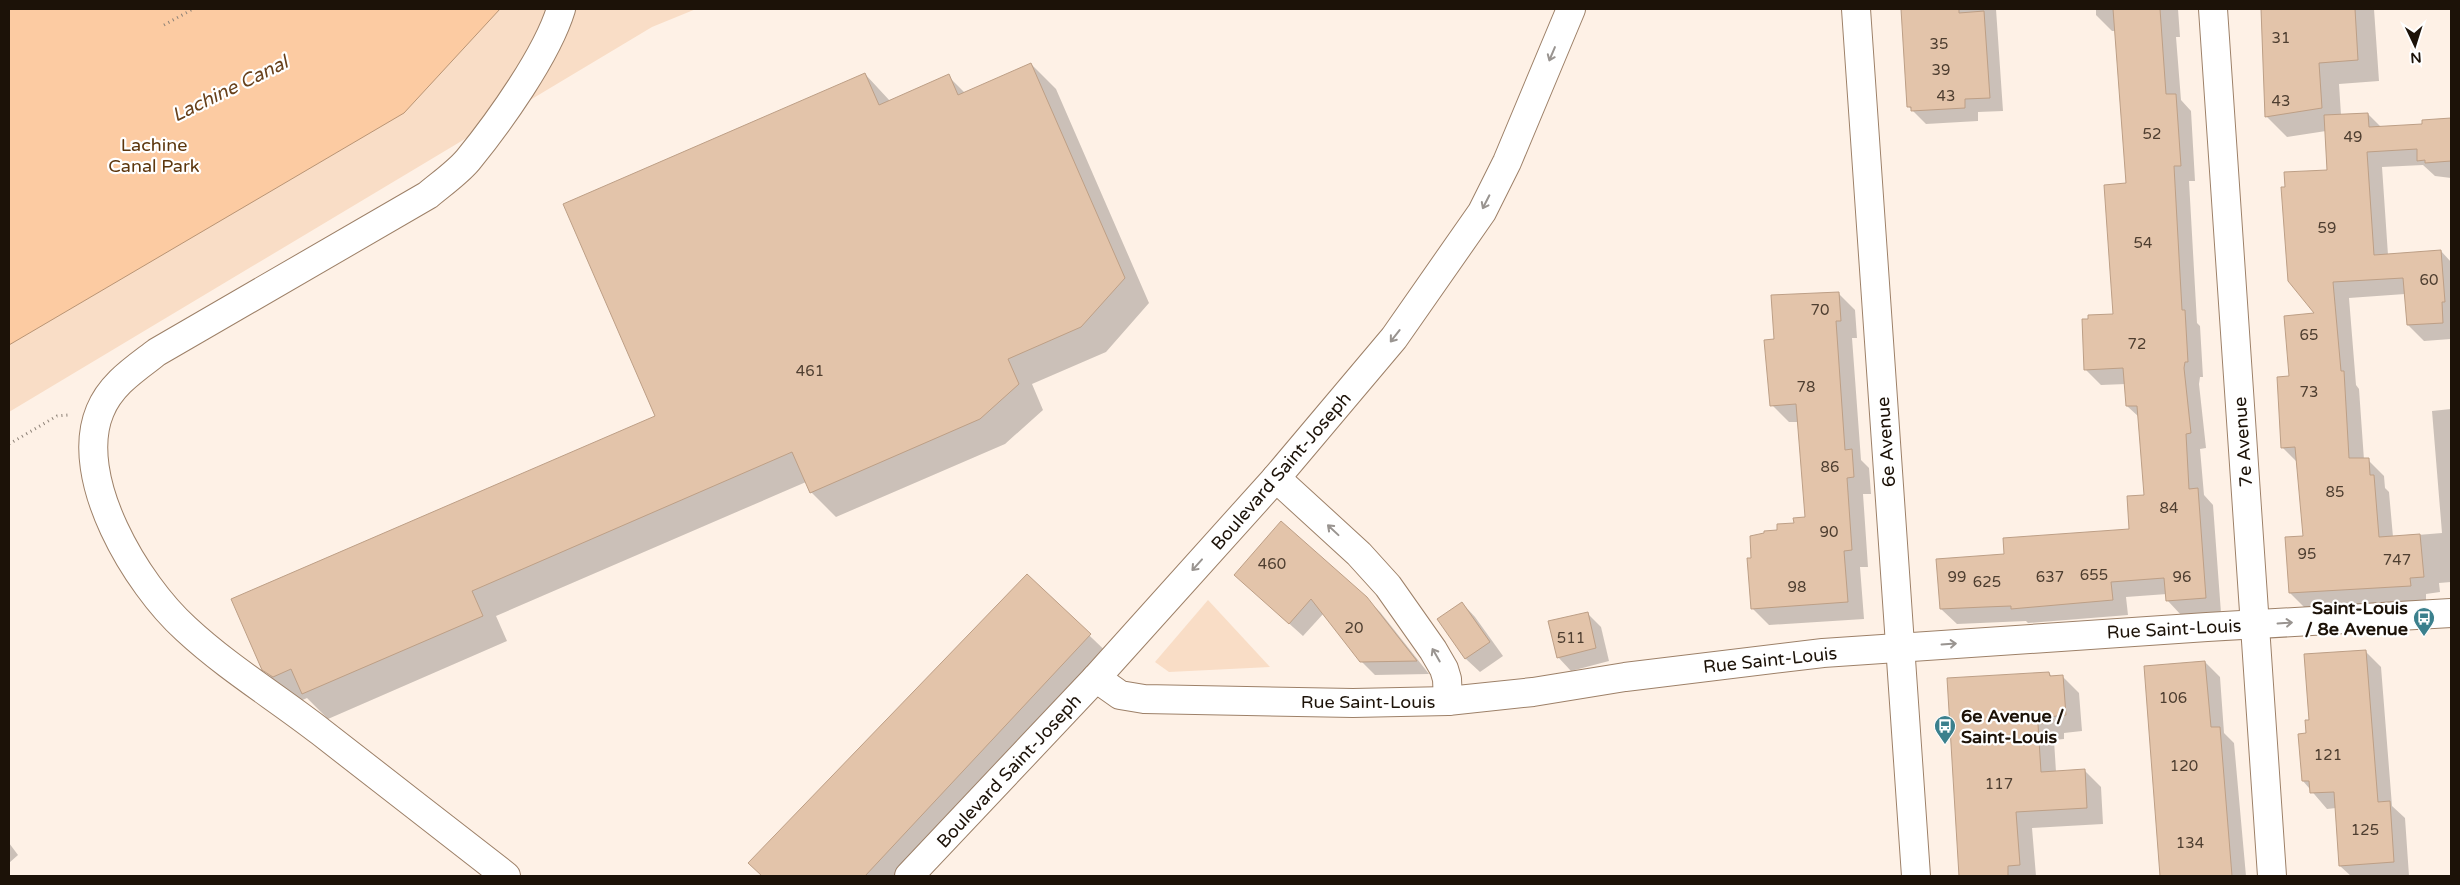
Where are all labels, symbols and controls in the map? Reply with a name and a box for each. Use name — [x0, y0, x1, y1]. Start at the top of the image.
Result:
north arrow — [2390, 20, 2440, 70]
house number: 31 — [2272, 29, 2290, 47]
house number: 35 — [1930, 35, 1948, 53]
one-way arrow — [1547, 46, 1557, 61]
text: N — [2410, 49, 2422, 66]
water label: Lachine Canal — [168, 50, 294, 127]
house number: 39 — [1932, 61, 1950, 79]
house number: 43 — [1937, 87, 1955, 105]
house number: 43 — [2272, 92, 2290, 110]
house number: 52 — [2143, 125, 2161, 143]
house number: 49 — [2344, 128, 2362, 146]
park label: Lachine Canal Park — [108, 134, 200, 177]
one-way arrow — [1481, 195, 1491, 210]
house number: 59 — [2318, 219, 2336, 237]
house number: 54 — [2134, 234, 2152, 252]
house number: 60 — [2420, 271, 2438, 289]
house number: 70 — [1811, 301, 1829, 319]
house number: 65 — [2300, 326, 2318, 344]
one-way arrow — [1389, 330, 1400, 343]
house number: 72 — [2128, 335, 2146, 353]
house number: 461 — [796, 362, 824, 380]
house number: 78 — [1797, 378, 1815, 396]
house number: 73 — [2300, 383, 2318, 401]
street label: Boulevard Saint-Joseph — [1206, 387, 1356, 555]
street label: 6e Avenue — [1872, 396, 1900, 488]
street label: 7e Avenue — [2229, 396, 2257, 488]
house number: 86 — [1821, 458, 1839, 476]
house number: 85 — [2326, 483, 2344, 501]
house number: 84 — [2160, 499, 2178, 517]
house number: 90 — [1820, 523, 1838, 541]
one-way arrow — [1327, 524, 1340, 536]
house number: 95 — [2298, 545, 2316, 563]
house number: 747 — [2383, 551, 2411, 569]
house number: 460 — [1258, 555, 1286, 573]
one-way arrow — [1191, 559, 1203, 572]
house number: 655 — [2080, 566, 2108, 584]
house number: 99 — [1948, 568, 1966, 586]
house number: 637 — [2036, 568, 2064, 586]
house number: 96 — [2173, 568, 2191, 586]
house number: 625 — [1973, 573, 2001, 591]
house number: 98 — [1788, 578, 1806, 596]
place label: Saint-Louis / 8e Avenue — [2305, 597, 2408, 640]
bus stop icon: Saint-Louis / 8e Avenue — [2412, 606, 2436, 637]
street label: Rue Saint-Louis — [2106, 614, 2242, 644]
one-way arrow — [2277, 618, 2293, 627]
house number: 20 — [1345, 619, 1363, 637]
house number: 511 — [1557, 629, 1585, 647]
one-way arrow — [1940, 639, 1956, 649]
street label: Rue Saint-Louis — [1702, 642, 1838, 678]
one-way arrow — [1430, 649, 1440, 663]
house number: 106 — [2159, 689, 2187, 707]
street label: Boulevard Saint-Joseph — [932, 690, 1086, 852]
street label: Rue Saint-Louis — [1301, 691, 1435, 713]
place label: 6e Avenue / Saint-Louis — [1961, 705, 2064, 748]
bus stop icon: 6e Avenue / Saint-Louis — [1933, 714, 1957, 745]
house number: 121 — [2314, 746, 2342, 764]
house number: 120 — [2170, 757, 2198, 775]
house number: 117 — [1985, 775, 2013, 793]
house number: 125 — [2351, 821, 2379, 839]
house number: 134 — [2176, 834, 2204, 852]

